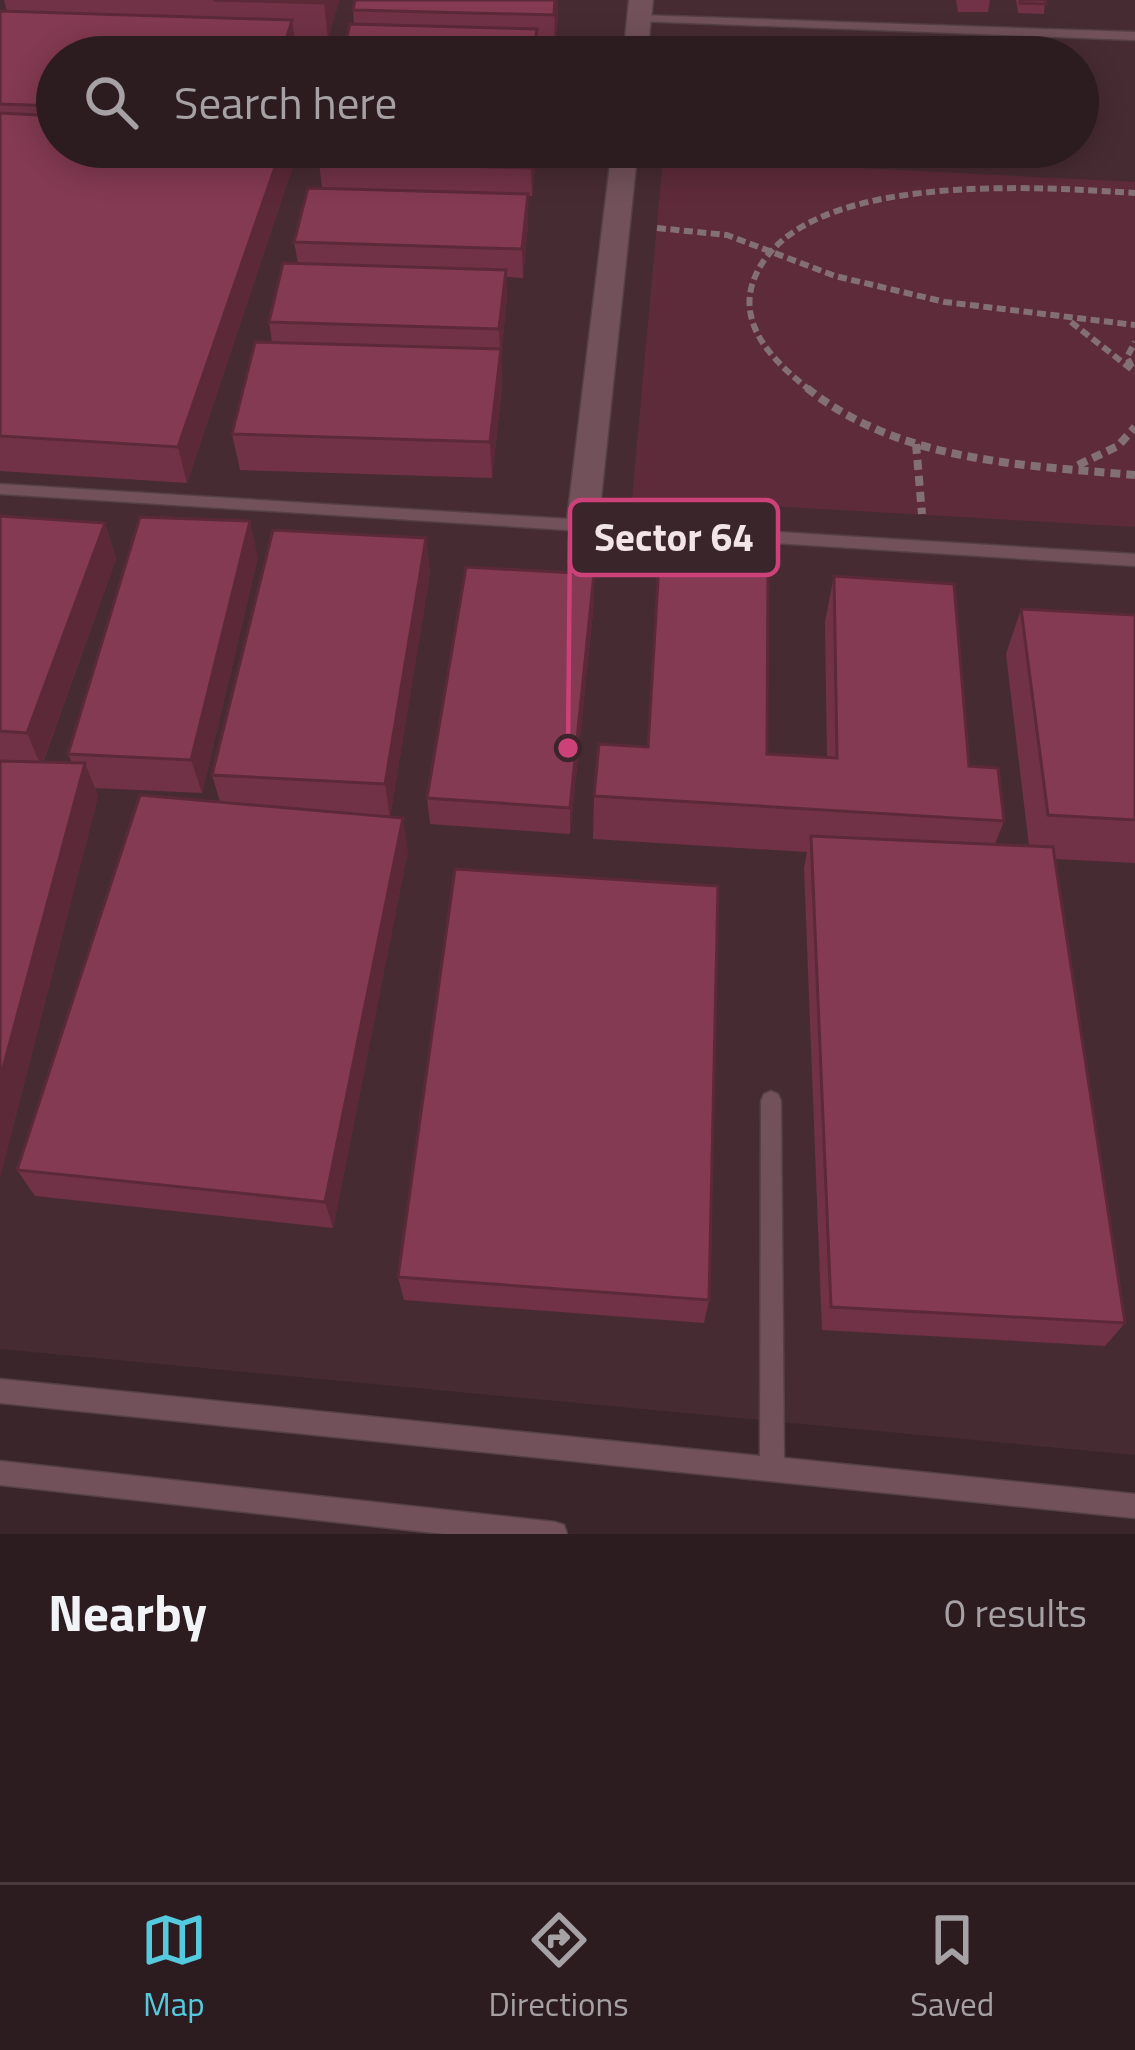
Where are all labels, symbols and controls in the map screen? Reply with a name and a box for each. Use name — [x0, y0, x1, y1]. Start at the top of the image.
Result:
search box — [36, 36, 1099, 168]
text: Search here — [174, 68, 397, 136]
icon: search — [78, 69, 144, 135]
callout: Sector 64 — [570, 500, 778, 575]
text: Sector 64 — [594, 507, 754, 566]
text: Nearby — [48, 1573, 207, 1651]
text: 0 results — [944, 1583, 1087, 1642]
tab: Map — [141, 1907, 207, 2029]
tab: Directions — [489, 1907, 628, 2029]
tab: Saved — [910, 1907, 994, 2029]

